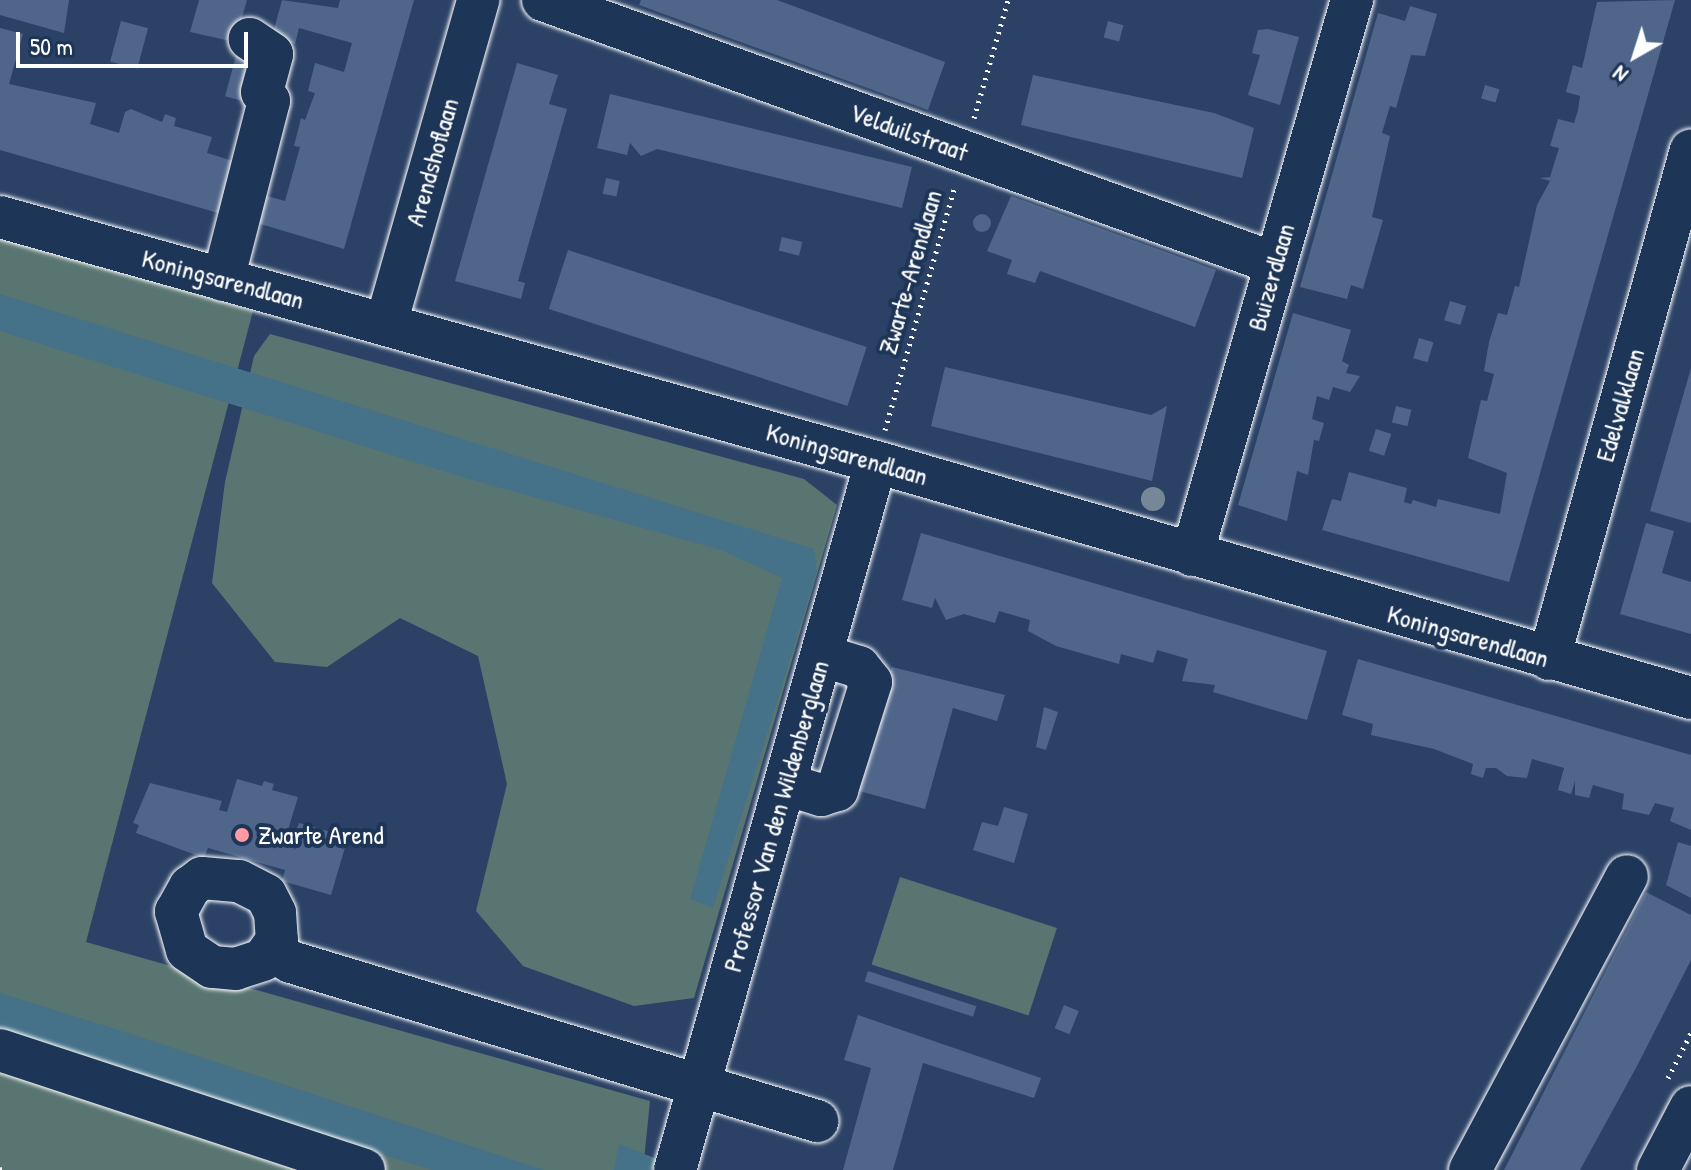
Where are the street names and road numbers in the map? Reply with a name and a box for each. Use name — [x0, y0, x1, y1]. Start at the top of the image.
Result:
street label: Arendshoflaan — [399, 94, 465, 230]
street label: Velduilstraat — [846, 96, 972, 168]
street label: Zwarte-Arendlaan — [872, 186, 948, 358]
street label: Buizerdlaan — [1241, 220, 1301, 334]
street label: Koningsarendlaan — [139, 242, 307, 316]
street label: Edelvalklaan — [1589, 345, 1651, 465]
street label: Koningsarendlaan — [763, 416, 931, 492]
street label: Koningsarendlaan — [1384, 598, 1552, 674]
street label: Professor Van den Wildenberglaan — [717, 657, 835, 975]

